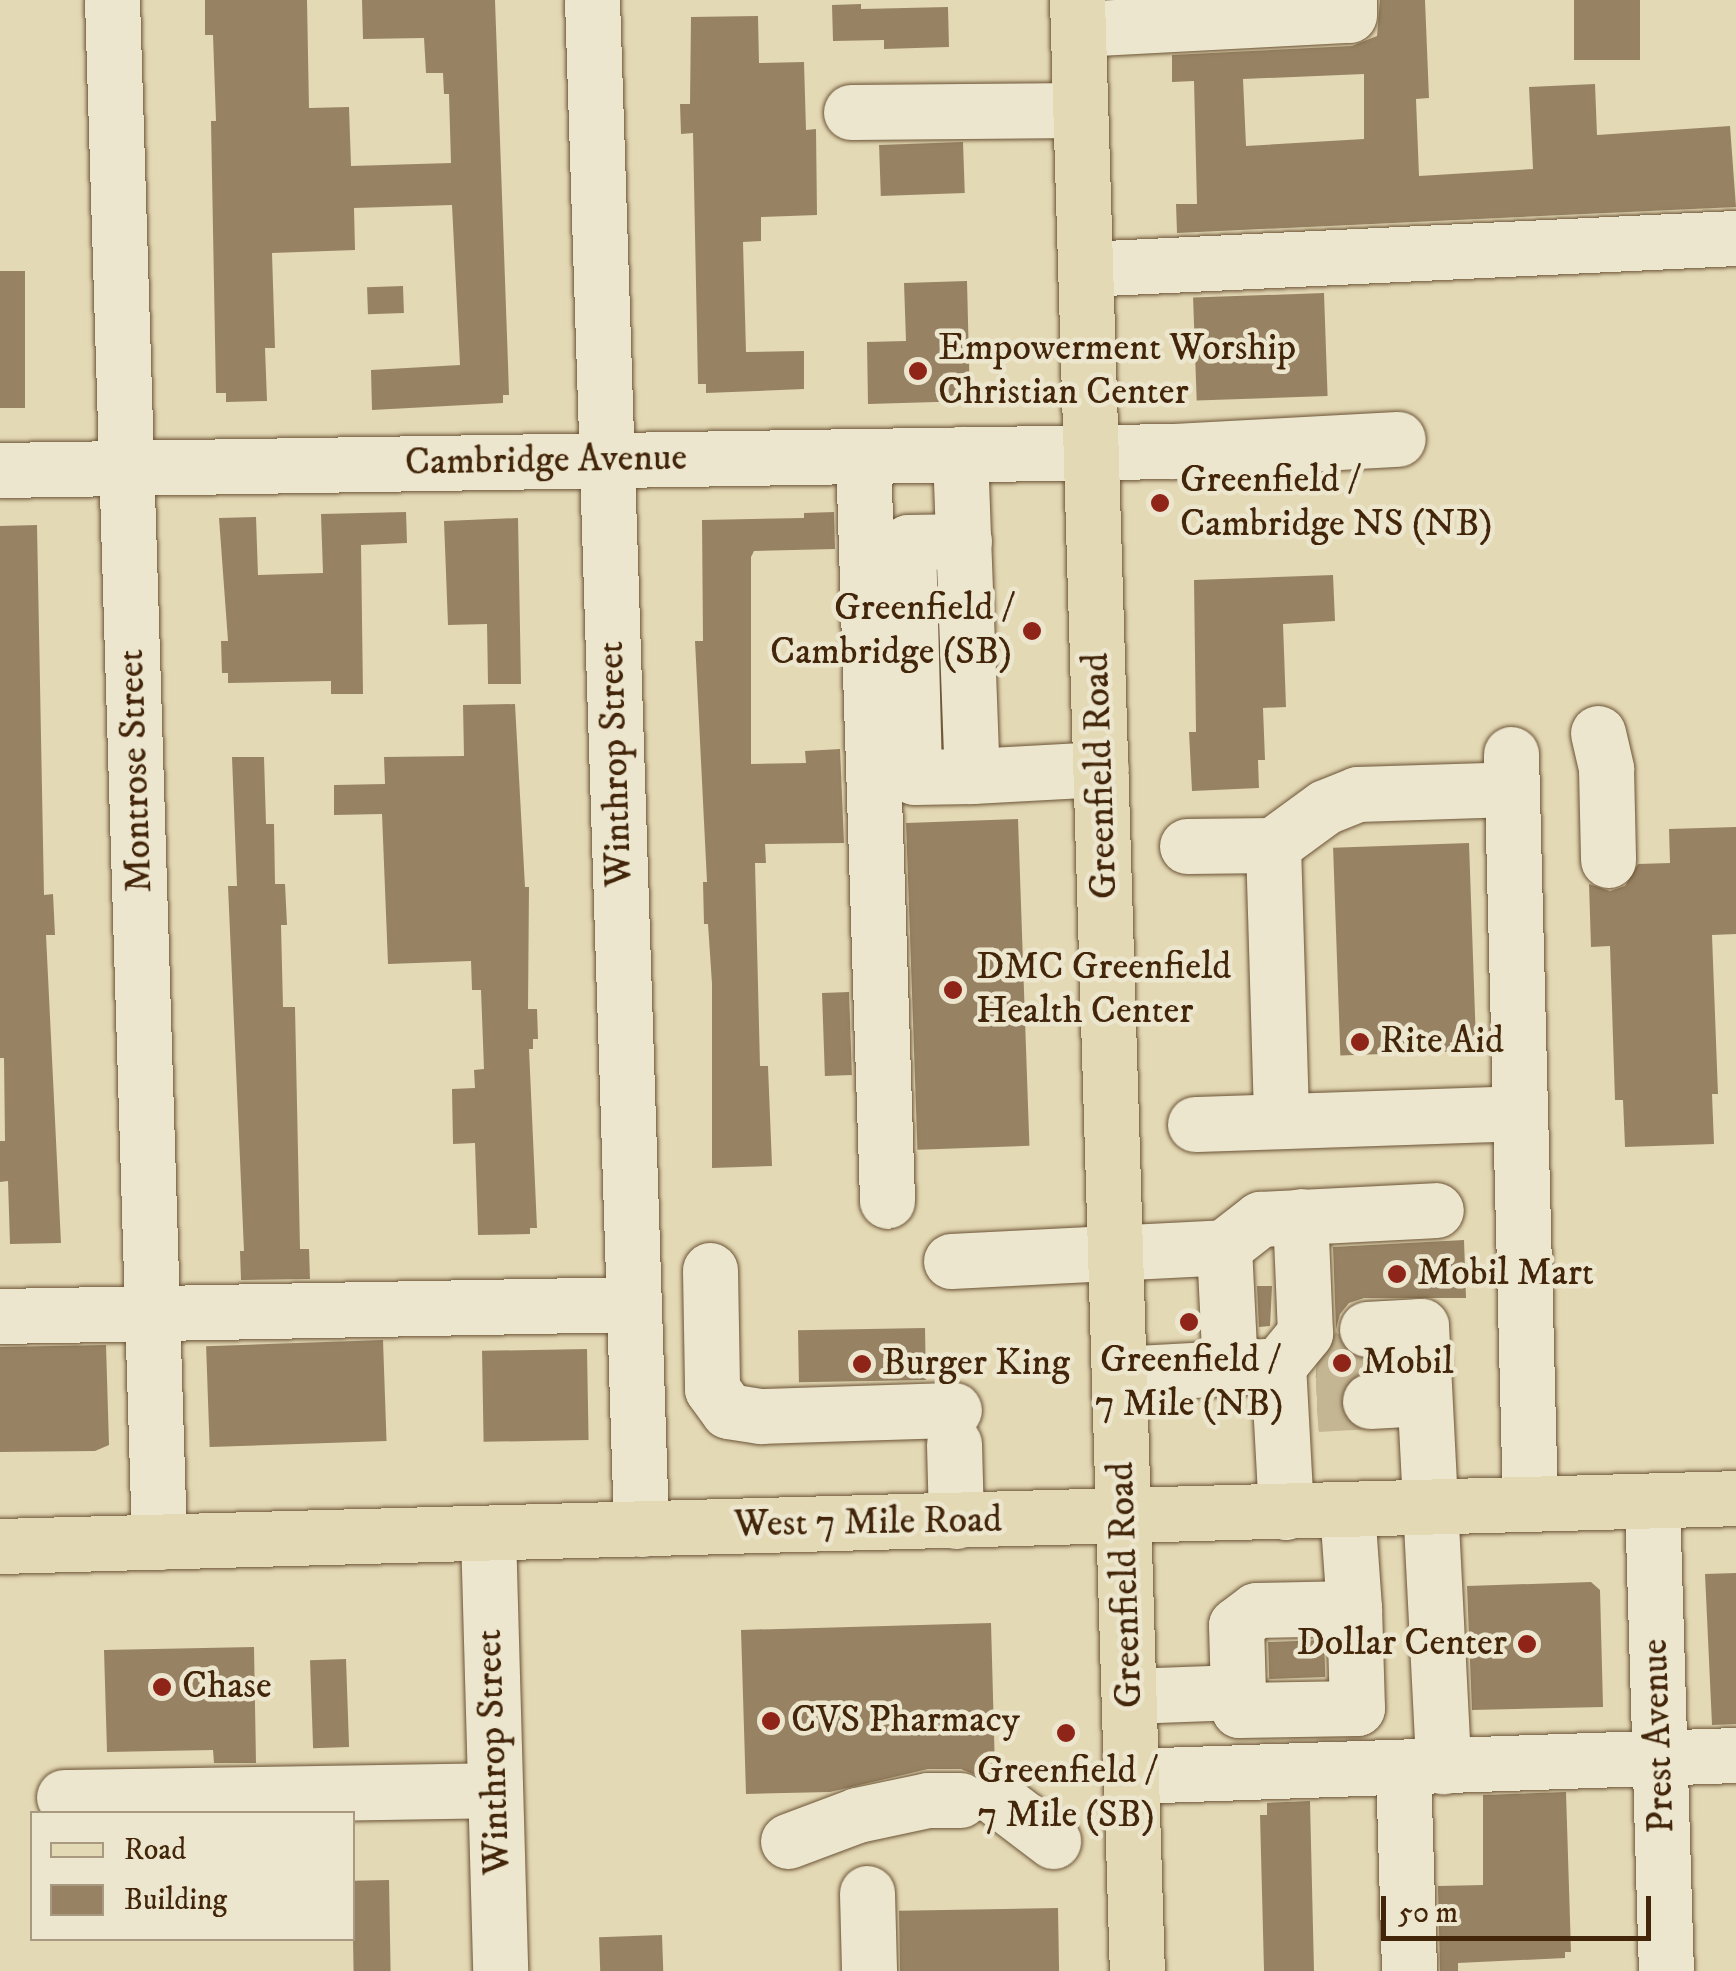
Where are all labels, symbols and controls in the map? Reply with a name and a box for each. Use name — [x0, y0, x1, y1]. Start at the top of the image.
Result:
place label: Empowerment Worship Christian Center — [938, 326, 1296, 416]
marker: Empowerment Worship Christian Center — [907, 360, 929, 382]
street label: Cambridge Avenue — [404, 436, 688, 486]
place label: Greenfield / Cambridge NS (NB) — [1180, 458, 1493, 548]
marker: Greenfield / Cambridge NS (NB) — [1149, 492, 1171, 514]
place label: Greenfield / Cambridge (SB) — [770, 586, 1012, 676]
marker: Greenfield / Cambridge (SB) — [1021, 620, 1043, 642]
street label: Winthrop Street — [589, 640, 643, 888]
street label: Montrose Street — [109, 649, 163, 893]
street label: Greenfield Road — [1074, 652, 1128, 900]
place label: DMC Greenfield Health Center — [976, 945, 1231, 1034]
marker: DMC Greenfield Health Center — [940, 977, 966, 1003]
place label: Rite Aid — [1380, 1019, 1504, 1065]
marker: Rite Aid — [1349, 1031, 1371, 1053]
place label: Mobil Mart — [1417, 1251, 1594, 1297]
marker: Mobil Mart — [1386, 1263, 1408, 1285]
marker: Greenfield / 7 Mile (NB) — [1178, 1311, 1200, 1333]
place label: Greenfield / 7 Mile (NB) — [1095, 1338, 1283, 1428]
place label: Mobil — [1362, 1340, 1454, 1386]
place label: Burger King — [882, 1341, 1070, 1387]
marker: Mobil — [1331, 1352, 1353, 1374]
marker: Burger King — [851, 1353, 873, 1375]
street label: Greenfield Road — [1099, 1461, 1153, 1709]
street label: West 7 Mile Road — [733, 1498, 1003, 1548]
place label: Dollar Center — [1296, 1621, 1507, 1667]
street label: Winthrop Street — [467, 1628, 521, 1876]
marker: Dollar Center — [1516, 1633, 1538, 1655]
street label: Prest Avenue — [1633, 1638, 1685, 1834]
place label: Chase — [182, 1664, 272, 1710]
marker: Chase — [151, 1676, 173, 1698]
place label: CVS Pharmacy — [791, 1698, 1020, 1744]
marker: CVS Pharmacy — [760, 1710, 782, 1732]
marker: Greenfield / 7 Mile (SB) — [1055, 1722, 1077, 1744]
place label: Greenfield / 7 Mile (SB) — [977, 1749, 1155, 1838]
legend — [30, 1811, 355, 1941]
text: Road — [124, 1832, 186, 1869]
scale bar — [1386, 1876, 1656, 1938]
text: Building — [124, 1882, 227, 1919]
text: 50 m — [1398, 1895, 1458, 1932]

